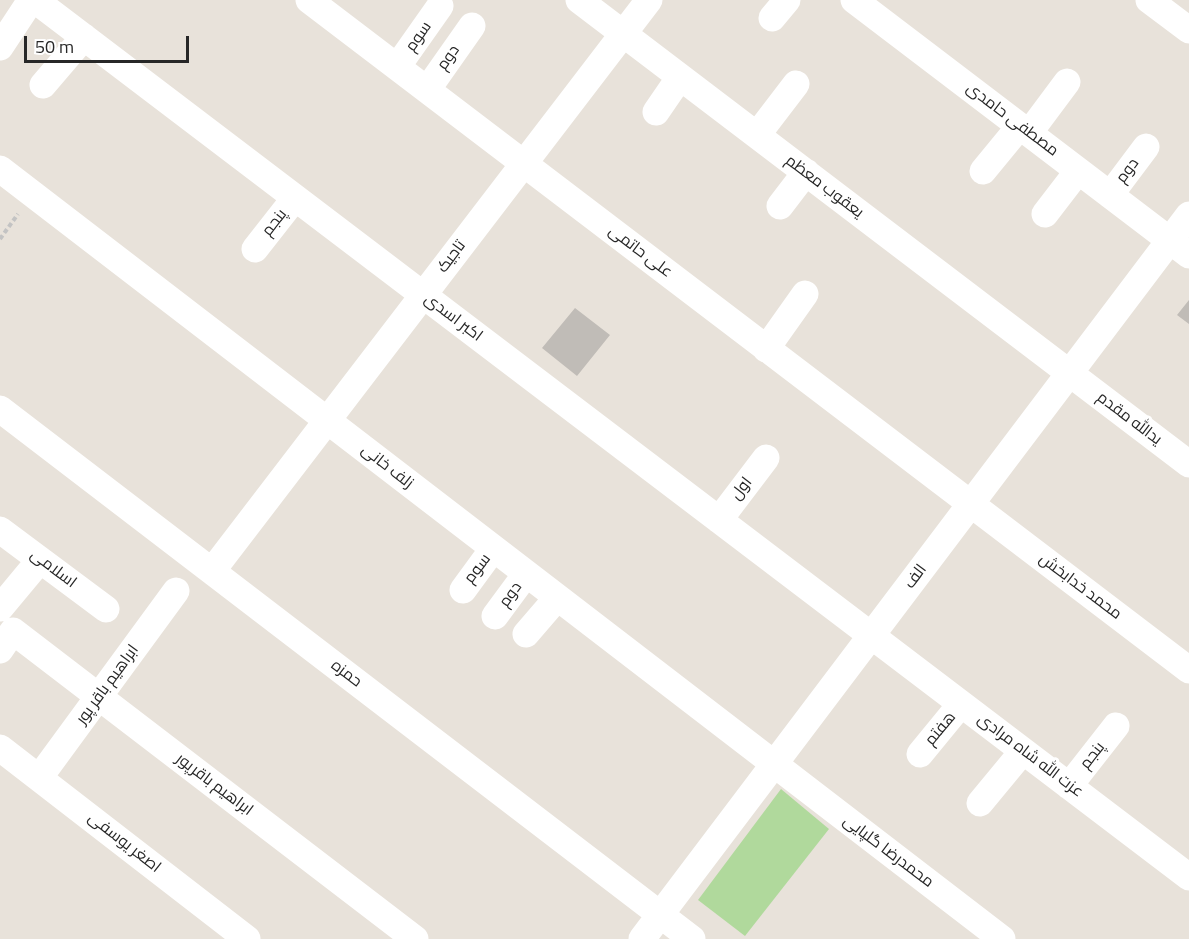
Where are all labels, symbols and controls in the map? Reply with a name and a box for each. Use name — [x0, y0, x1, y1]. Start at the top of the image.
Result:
street label: سوم — [402, 18, 436, 56]
scale bar — [27, 24, 192, 62]
text: 50 m — [35, 33, 74, 60]
street label: دوم — [434, 42, 464, 74]
street label: مصطفی حامدی — [962, 79, 1062, 161]
street label: یعقوب معظم — [781, 151, 867, 223]
street label: دوم — [1112, 155, 1144, 187]
street label: پنجم — [258, 206, 292, 240]
street label: علی حاتمی — [604, 222, 676, 282]
street label: تاجیک — [434, 237, 470, 277]
street label: اکبر اسدی — [420, 290, 486, 346]
street label: یدالله مقدم — [1093, 388, 1165, 450]
street label: زلف خانی — [357, 441, 417, 493]
street label: اول — [727, 474, 757, 504]
street label: اسلامی — [26, 545, 80, 593]
street label: سوم — [461, 550, 495, 588]
street label: محمد خدابخش — [1035, 550, 1125, 624]
street label: الف — [901, 561, 931, 593]
street label: دوم — [495, 579, 527, 611]
street label: ابراهیم باقر پور — [73, 641, 143, 729]
street label: حمزه — [327, 656, 365, 692]
street label: هفتم — [921, 708, 961, 750]
street label: عزت الله شاه مرادی — [973, 710, 1087, 802]
street label: پنجم — [1076, 739, 1110, 773]
street label: ابراهیم باقرپور — [172, 750, 256, 820]
street label: اصغر یوسفی — [84, 809, 164, 877]
street label: محمدرضا گلپایی — [839, 812, 937, 892]

